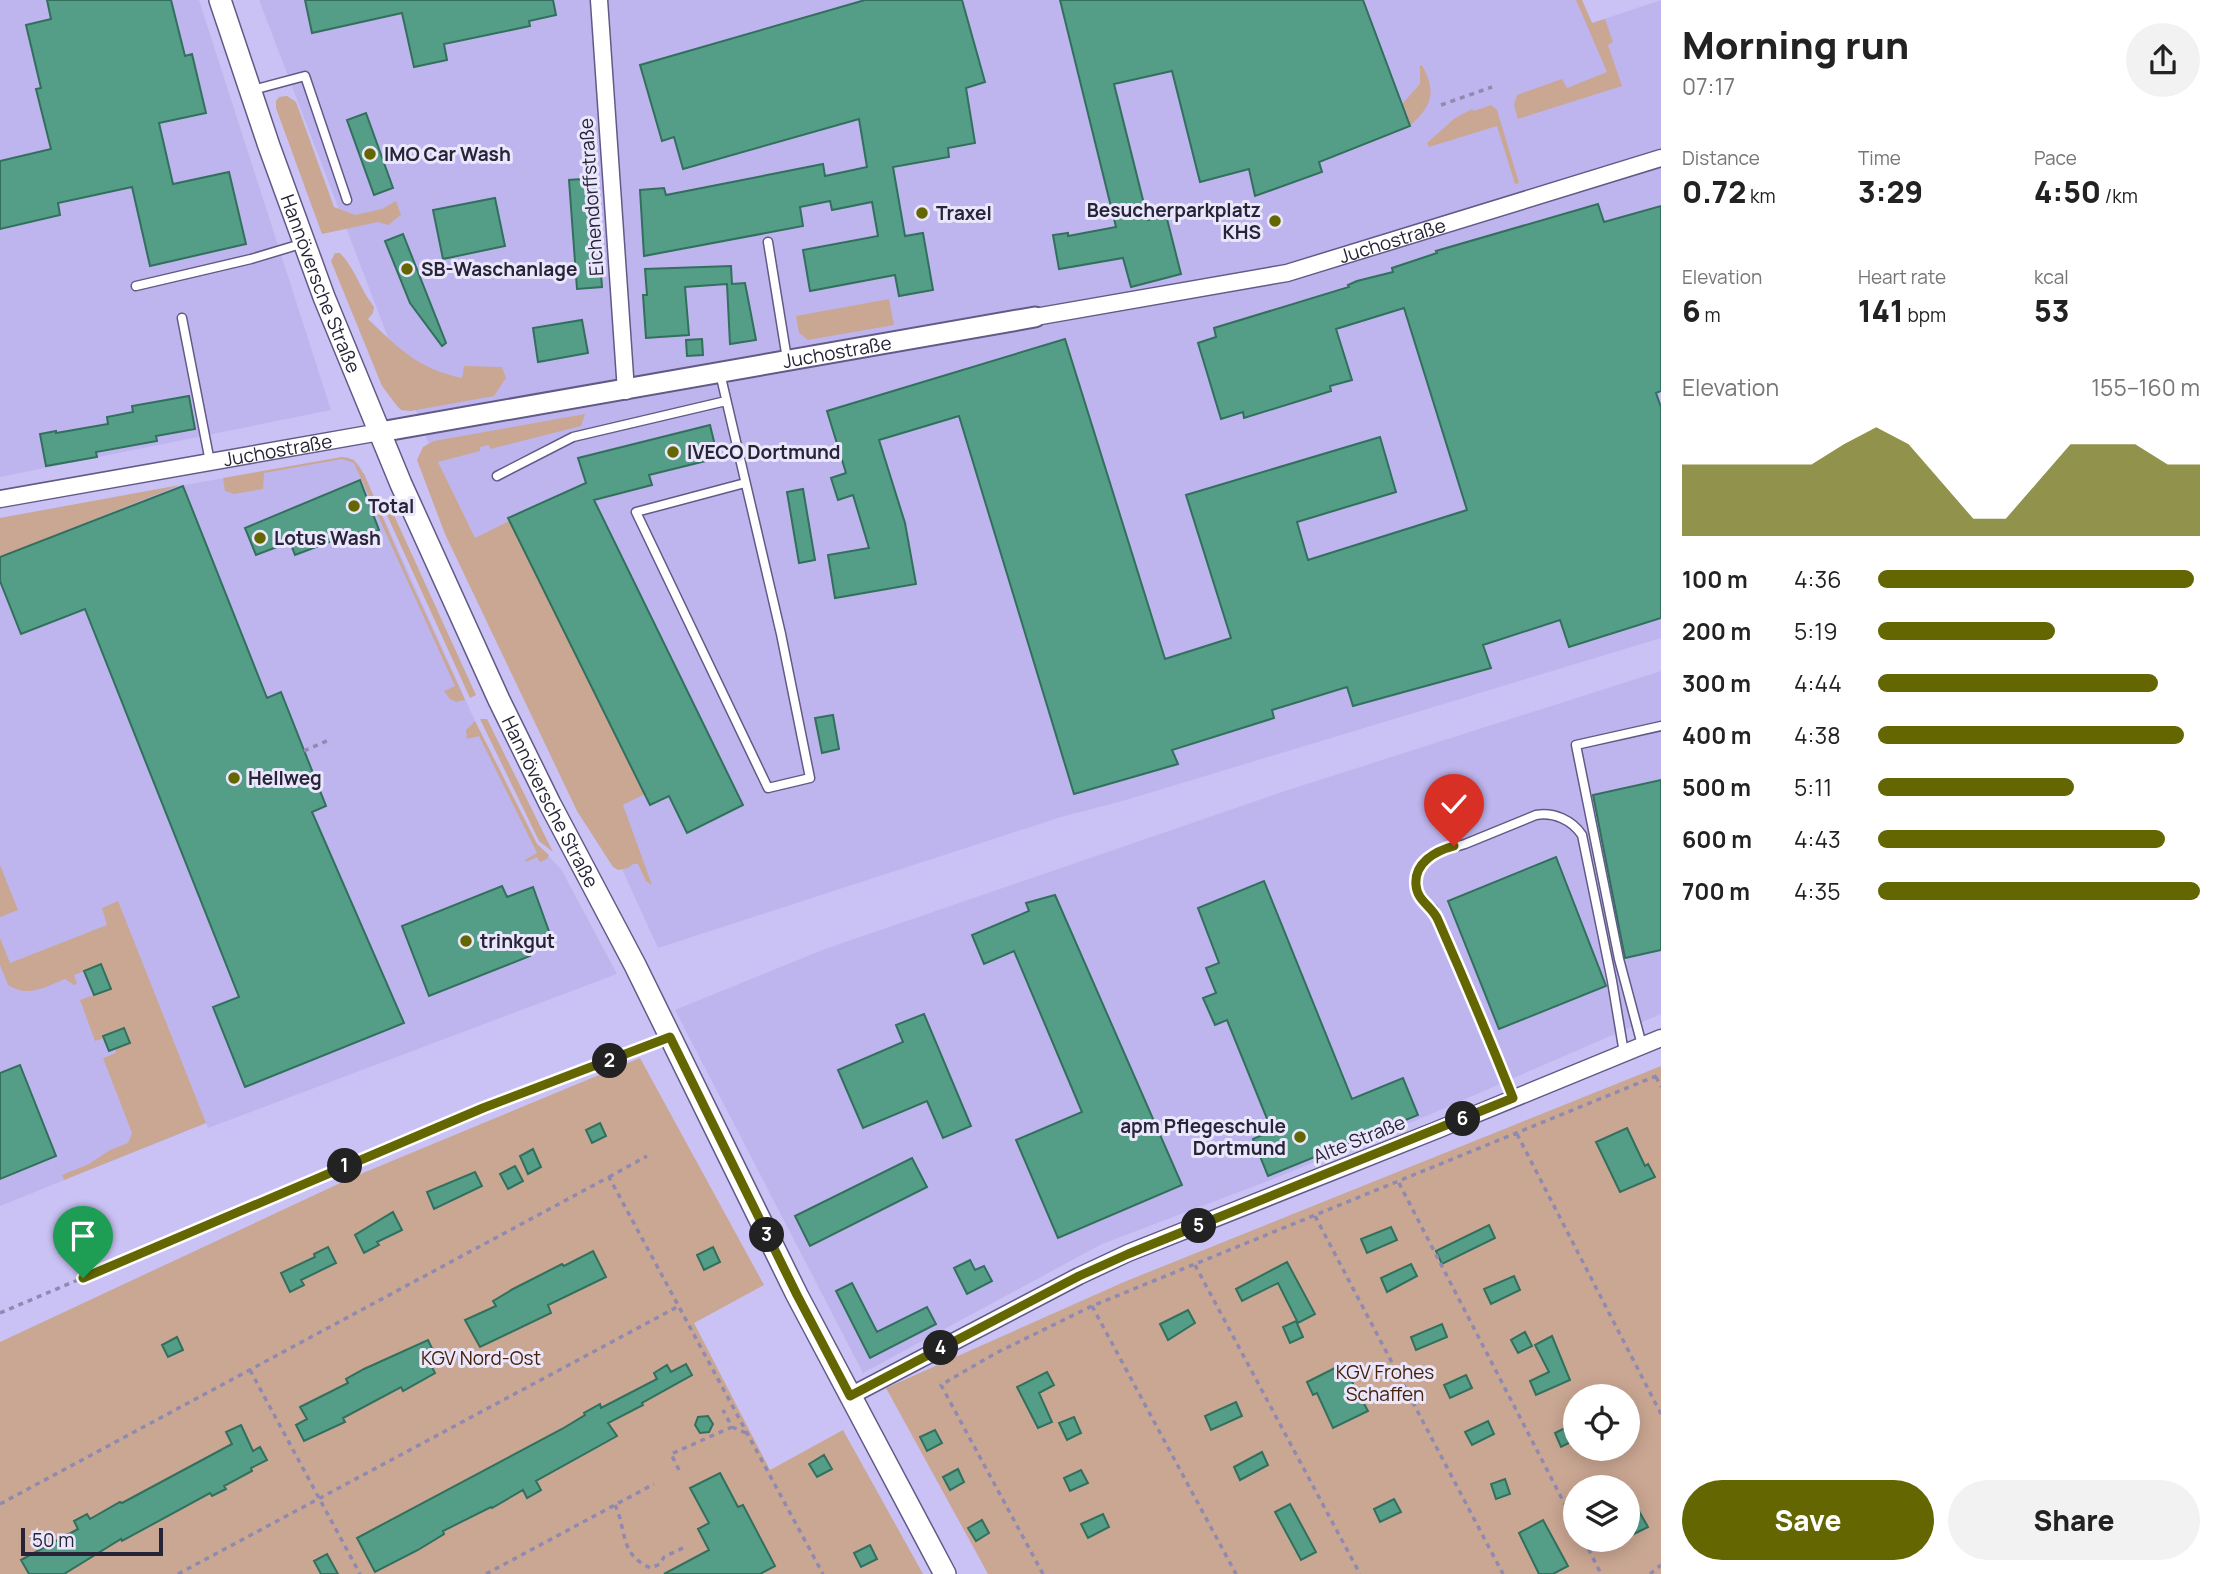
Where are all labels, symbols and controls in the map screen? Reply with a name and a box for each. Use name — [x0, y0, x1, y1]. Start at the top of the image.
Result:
text: Morning run — [1682, 18, 1909, 70]
button: share — [2126, 23, 2200, 97]
text: 07:17 — [1682, 70, 1735, 102]
street label: Eichendorffstraße — [573, 117, 609, 277]
place label: IMO Car Wash — [384, 141, 511, 167]
text: Distance — [1682, 145, 1760, 171]
text: Time — [1858, 145, 1901, 171]
text: Pace — [2034, 145, 2077, 171]
marker: IMO Car Wash — [362, 146, 378, 162]
text: 0.72 — [1682, 171, 1746, 212]
text: 3:29 — [1858, 171, 1923, 212]
text: 4:50 — [2034, 171, 2101, 212]
text: km — [1746, 183, 1776, 209]
text: /km — [2101, 183, 2138, 209]
street label: Hannöversche Straße — [275, 191, 367, 377]
place label: Besucherparkplatz KHS — [1087, 197, 1261, 245]
place label: Traxel — [936, 200, 992, 226]
marker: Traxel — [914, 205, 930, 221]
street label: Juchostraße — [1336, 212, 1449, 269]
marker: Besucherparkplatz KHS — [1267, 213, 1283, 229]
place label: SB-Waschanlage — [421, 256, 577, 282]
marker: SB-Waschanlage — [399, 261, 415, 277]
text: Elevation — [1682, 264, 1762, 290]
text: Heart rate — [1858, 264, 1946, 290]
text: kcal — [2034, 264, 2069, 290]
text: 6 — [1682, 290, 1701, 331]
text: 141 — [1858, 290, 1904, 331]
text: 53 — [2034, 290, 2069, 331]
text: m — [1701, 302, 1721, 328]
text: bpm — [1904, 302, 1946, 328]
street label: Juchostraße — [780, 329, 894, 374]
text: Elevation — [1682, 371, 1779, 403]
text: 155–160 m — [2091, 371, 2200, 403]
street label: Juchostraße — [221, 428, 334, 472]
place label: IVECO Dortmund — [687, 439, 841, 465]
marker: IVECO Dortmund — [665, 444, 681, 460]
place label: Total — [368, 493, 414, 519]
marker: Total — [346, 498, 362, 514]
place label: Lotus Wash — [274, 525, 381, 551]
marker: Lotus Wash — [252, 530, 268, 546]
text: 100 m — [1682, 563, 1748, 595]
text: 4:36 — [1794, 563, 1841, 595]
text: 200 m — [1682, 615, 1751, 647]
text: 5:19 — [1794, 615, 1837, 647]
text: 300 m — [1682, 667, 1751, 699]
text: 4:44 — [1794, 667, 1842, 699]
street label: Hannöversche Straße — [496, 711, 605, 892]
text: 400 m — [1682, 719, 1752, 751]
text: 4:38 — [1794, 719, 1841, 751]
place label: Hellweg — [248, 765, 322, 791]
marker: Hellweg — [226, 770, 242, 786]
text: 500 m — [1682, 771, 1751, 803]
text: 5:11 — [1794, 771, 1832, 803]
pin — [1424, 774, 1484, 846]
icon: check — [1435, 785, 1473, 823]
text: 600 m — [1682, 823, 1752, 855]
text: 4:43 — [1794, 823, 1841, 855]
text: 700 m — [1682, 875, 1750, 907]
text: 4:35 — [1794, 875, 1840, 907]
place label: trinkgut — [480, 928, 555, 954]
marker: trinkgut — [458, 933, 474, 949]
pin: 2 — [592, 1044, 628, 1078]
text: 2 — [604, 1047, 615, 1073]
pin: 6 — [1446, 1102, 1480, 1136]
text: 6 — [1457, 1105, 1468, 1131]
street label: Alte Straße — [1309, 1109, 1409, 1169]
place label: apm Pflegeschule Dortmund — [1120, 1113, 1286, 1161]
marker: apm Pflegeschule Dortmund — [1292, 1129, 1308, 1145]
pin: 1 — [328, 1148, 362, 1184]
text: 1 — [340, 1152, 349, 1178]
pin — [53, 1206, 113, 1278]
pin: 5 — [1182, 1208, 1216, 1244]
text: 5 — [1193, 1212, 1204, 1238]
icon: arrive — [64, 1217, 102, 1255]
pin: 3 — [750, 1218, 784, 1252]
text: 3 — [761, 1221, 772, 1247]
pin: 4 — [923, 1330, 958, 1366]
text: 4 — [935, 1334, 946, 1360]
park label: KGV Nord-Ost — [421, 1345, 541, 1371]
park label: KGV Frohes Schaffen — [1336, 1359, 1434, 1407]
map controls — [1563, 1384, 1640, 1552]
button: locate — [1563, 1384, 1640, 1461]
button: layers — [1563, 1475, 1640, 1552]
button: Save — [1682, 1480, 1934, 1560]
button: Share — [1948, 1480, 2200, 1560]
scale bar — [21, 1525, 163, 1557]
text: 50 m — [32, 1527, 74, 1553]

